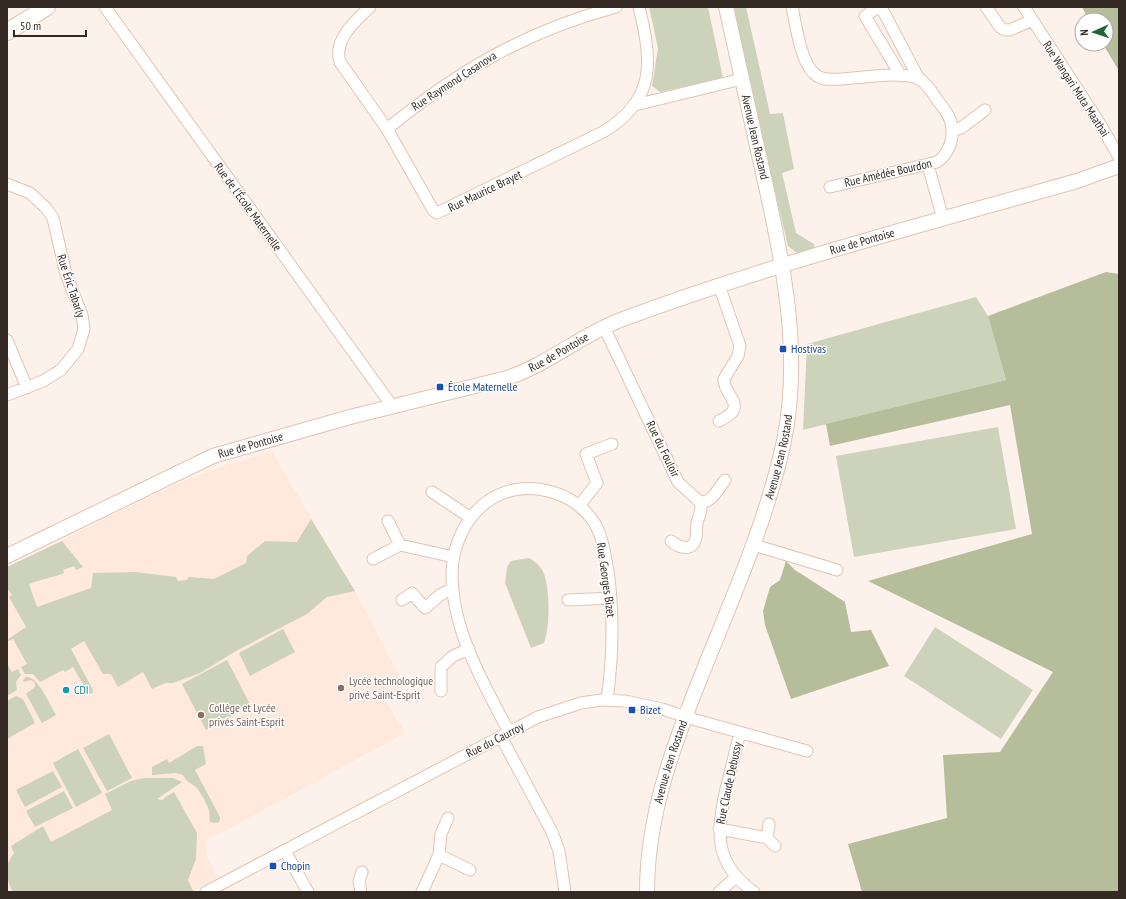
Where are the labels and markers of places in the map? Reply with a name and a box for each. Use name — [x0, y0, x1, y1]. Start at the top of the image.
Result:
place label: Hostivas — [791, 341, 826, 356]
marker: Hostivas — [778, 344, 788, 354]
place label: École Maternelle — [448, 379, 517, 394]
marker: École Maternelle — [435, 382, 445, 392]
place label: Lycée technologique privé Saint-Esprit — [349, 673, 433, 702]
place label: CDI — [74, 682, 89, 697]
marker: Lycée technologique privé Saint-Esprit — [336, 683, 346, 693]
marker: CDI — [61, 685, 71, 695]
place label: Collège et Lycée privés Saint-Esprit — [209, 700, 285, 729]
place label: Bizet — [640, 702, 661, 717]
marker: Bizet — [627, 705, 637, 715]
marker: Collège et Lycée privés Saint-Esprit — [196, 710, 206, 720]
place label: Chopin — [281, 858, 310, 873]
marker: Chopin — [268, 861, 278, 871]

